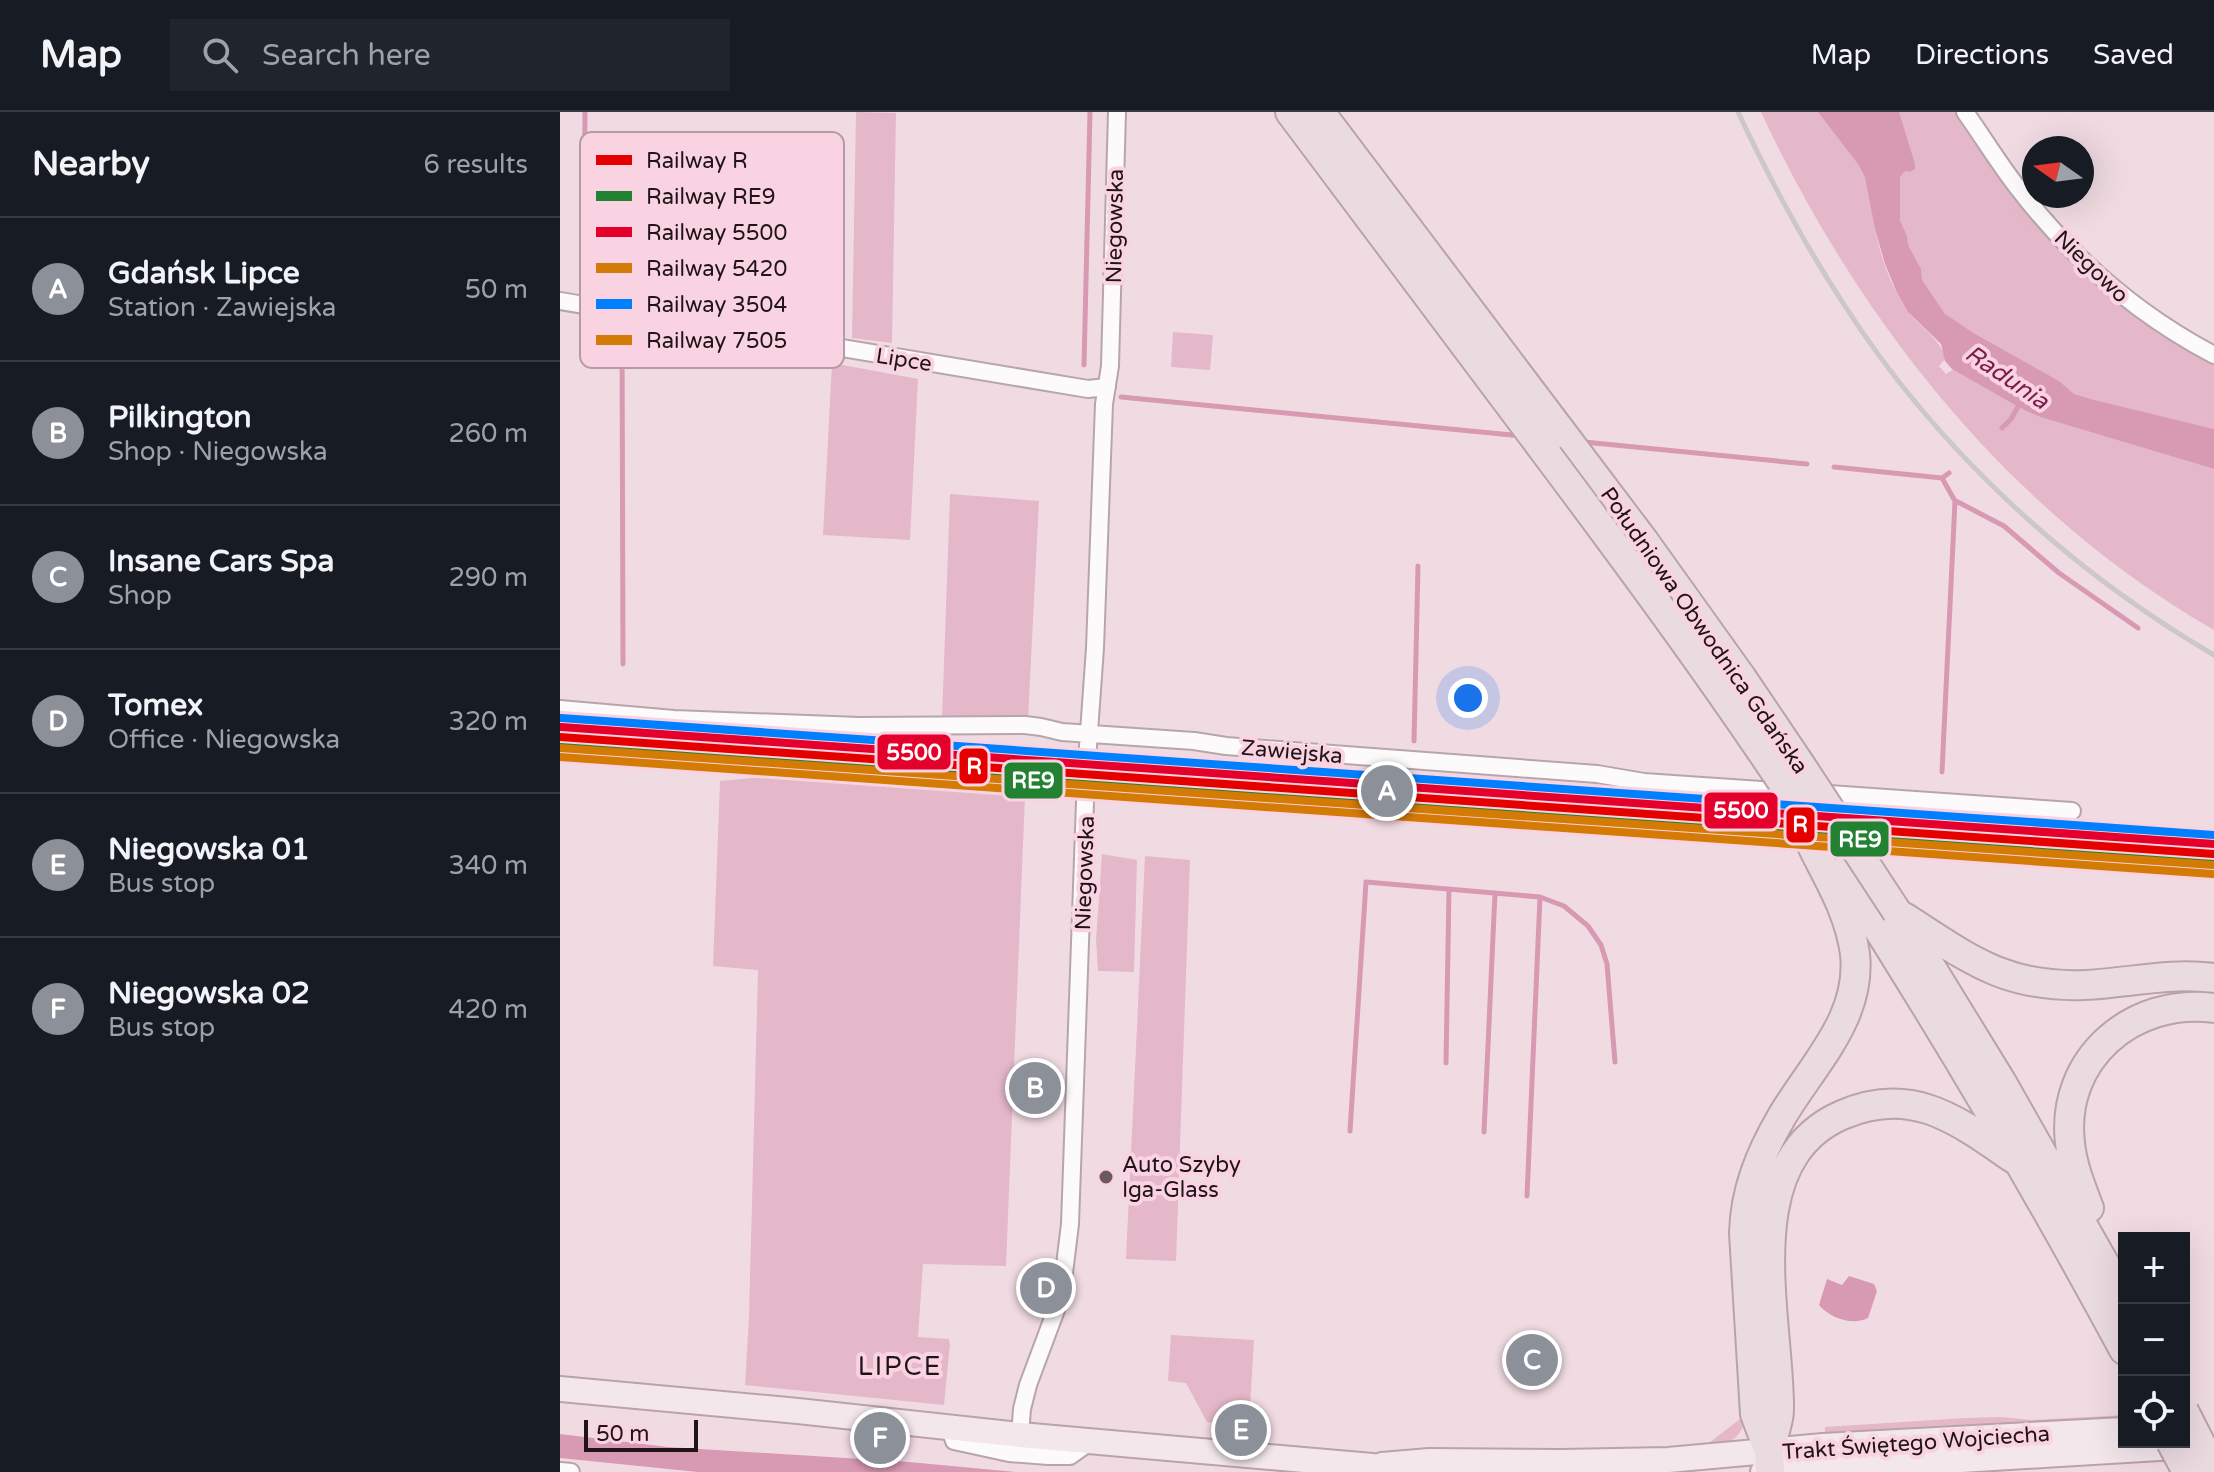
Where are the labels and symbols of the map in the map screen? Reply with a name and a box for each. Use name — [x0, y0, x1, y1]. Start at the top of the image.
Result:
legend — [580, 132, 844, 368]
north arrow — [2022, 136, 2094, 208]
text: Railway R — [646, 148, 748, 174]
street label: Niegowska — [1101, 168, 1129, 284]
text: Railway RE9 — [646, 184, 776, 210]
text: Railway 5500 — [646, 220, 787, 246]
street label: Niegowo — [2049, 225, 2134, 308]
text: Railway 5420 — [646, 256, 787, 282]
text: Railway 3504 — [646, 292, 787, 318]
text: Railway 7505 — [646, 328, 787, 354]
water label: Radunia — [1959, 339, 2054, 416]
street label: Lipce — [874, 343, 934, 377]
street label: Południowa Obwodnica Gdańska — [1595, 482, 1813, 779]
your location — [1448, 678, 1488, 718]
line badge: 5500 — [876, 733, 952, 771]
street label: Zawiejska — [1240, 735, 1344, 769]
text: 5500 — [886, 740, 942, 766]
line badge: R — [958, 747, 989, 785]
text: R — [966, 754, 982, 780]
line badge: RE9 — [1003, 761, 1064, 800]
pin: A — [1361, 761, 1413, 821]
text: RE9 — [1011, 768, 1055, 794]
line badge: 5500 — [1703, 791, 1779, 830]
text: 5500 — [1713, 798, 1769, 824]
line badge: R — [1785, 806, 1816, 844]
text: R — [1792, 812, 1808, 838]
street label: Niegowska — [1070, 815, 1100, 931]
line badge: RE9 — [1829, 820, 1890, 858]
text: RE9 — [1838, 827, 1882, 853]
pin: B — [1009, 1058, 1061, 1118]
place label: Auto Szyby Iga-Glass — [1122, 1152, 1241, 1203]
marker: Auto Szyby Iga-Glass — [1097, 1168, 1115, 1186]
pin: D — [1020, 1258, 1072, 1318]
pin: C — [1506, 1330, 1558, 1390]
district label: LIPCE — [858, 1351, 942, 1382]
pin: E — [1215, 1400, 1267, 1460]
pin: F — [854, 1408, 906, 1468]
scale bar — [584, 1416, 698, 1452]
street label: Trakt Świętego Wojciecha — [1781, 1420, 2051, 1465]

